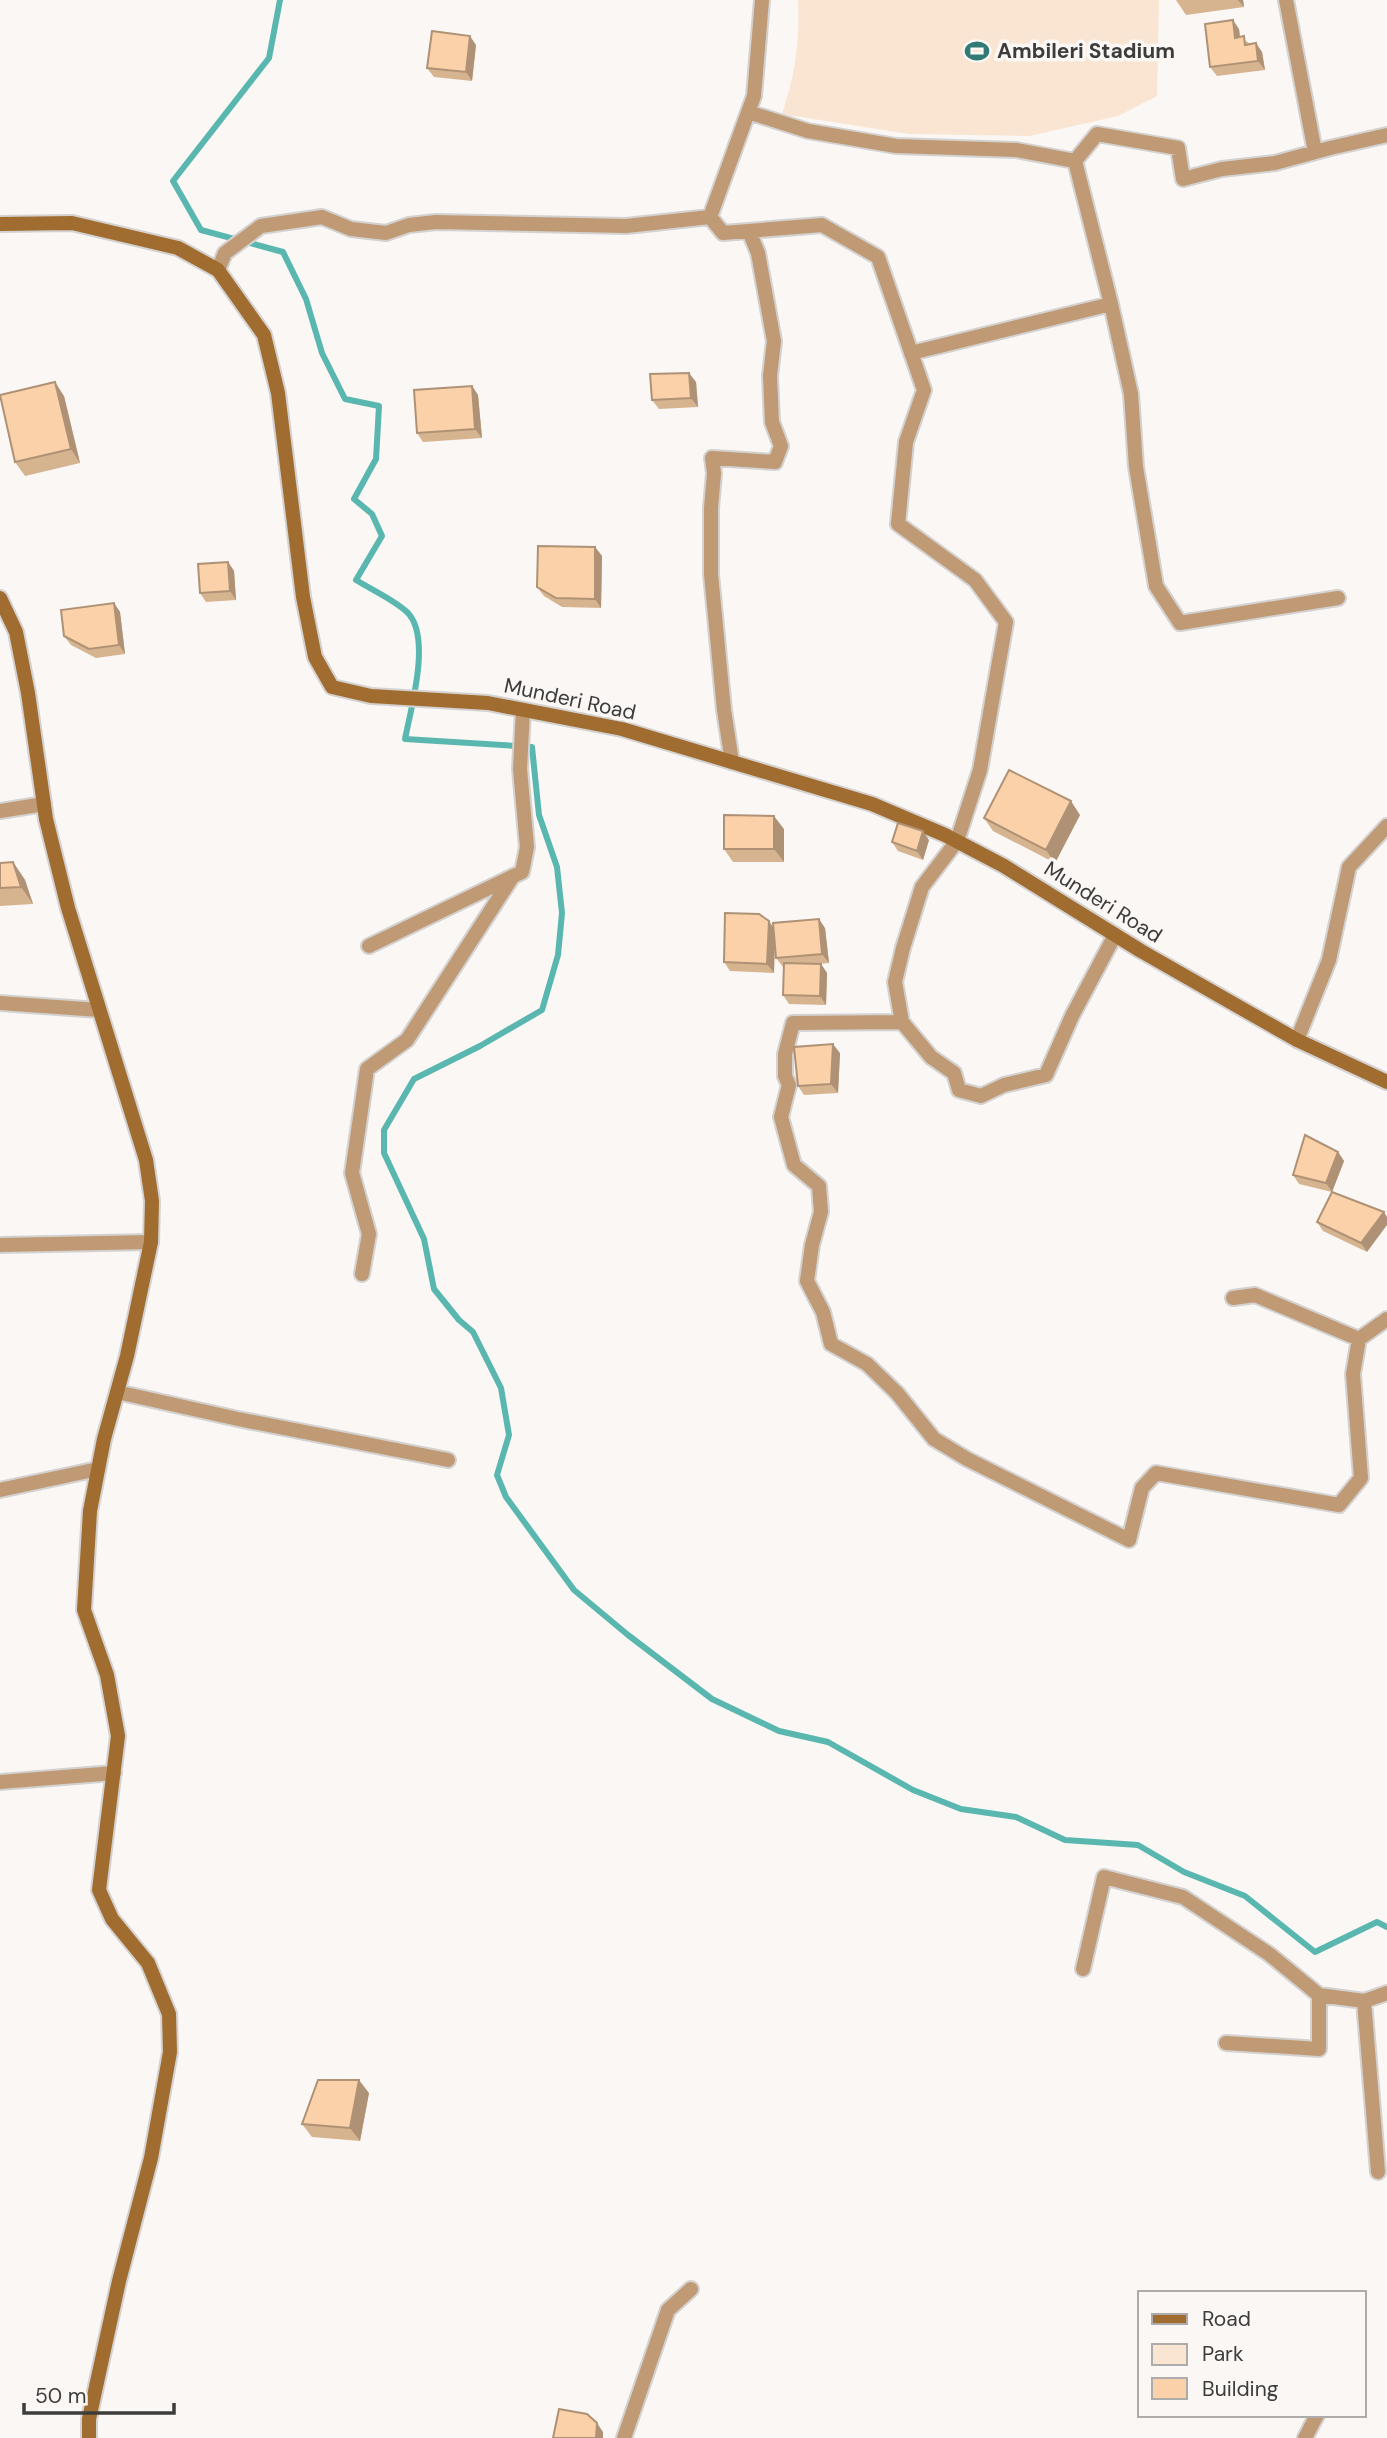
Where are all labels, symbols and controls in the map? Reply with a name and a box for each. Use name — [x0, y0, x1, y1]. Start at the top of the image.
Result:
sports icon: Ambileri Stadium — [963, 37, 991, 65]
place label: Ambileri Stadium — [997, 37, 1175, 65]
street label: Munderi Road — [501, 671, 639, 727]
street label: Munderi Road — [1039, 855, 1167, 949]
legend — [1138, 2291, 1366, 2417]
text: Road — [1202, 2305, 1251, 2333]
text: Park — [1202, 2340, 1244, 2368]
scale bar — [24, 2372, 175, 2416]
text: Building — [1202, 2375, 1279, 2403]
text: 50 m — [35, 2382, 86, 2410]

